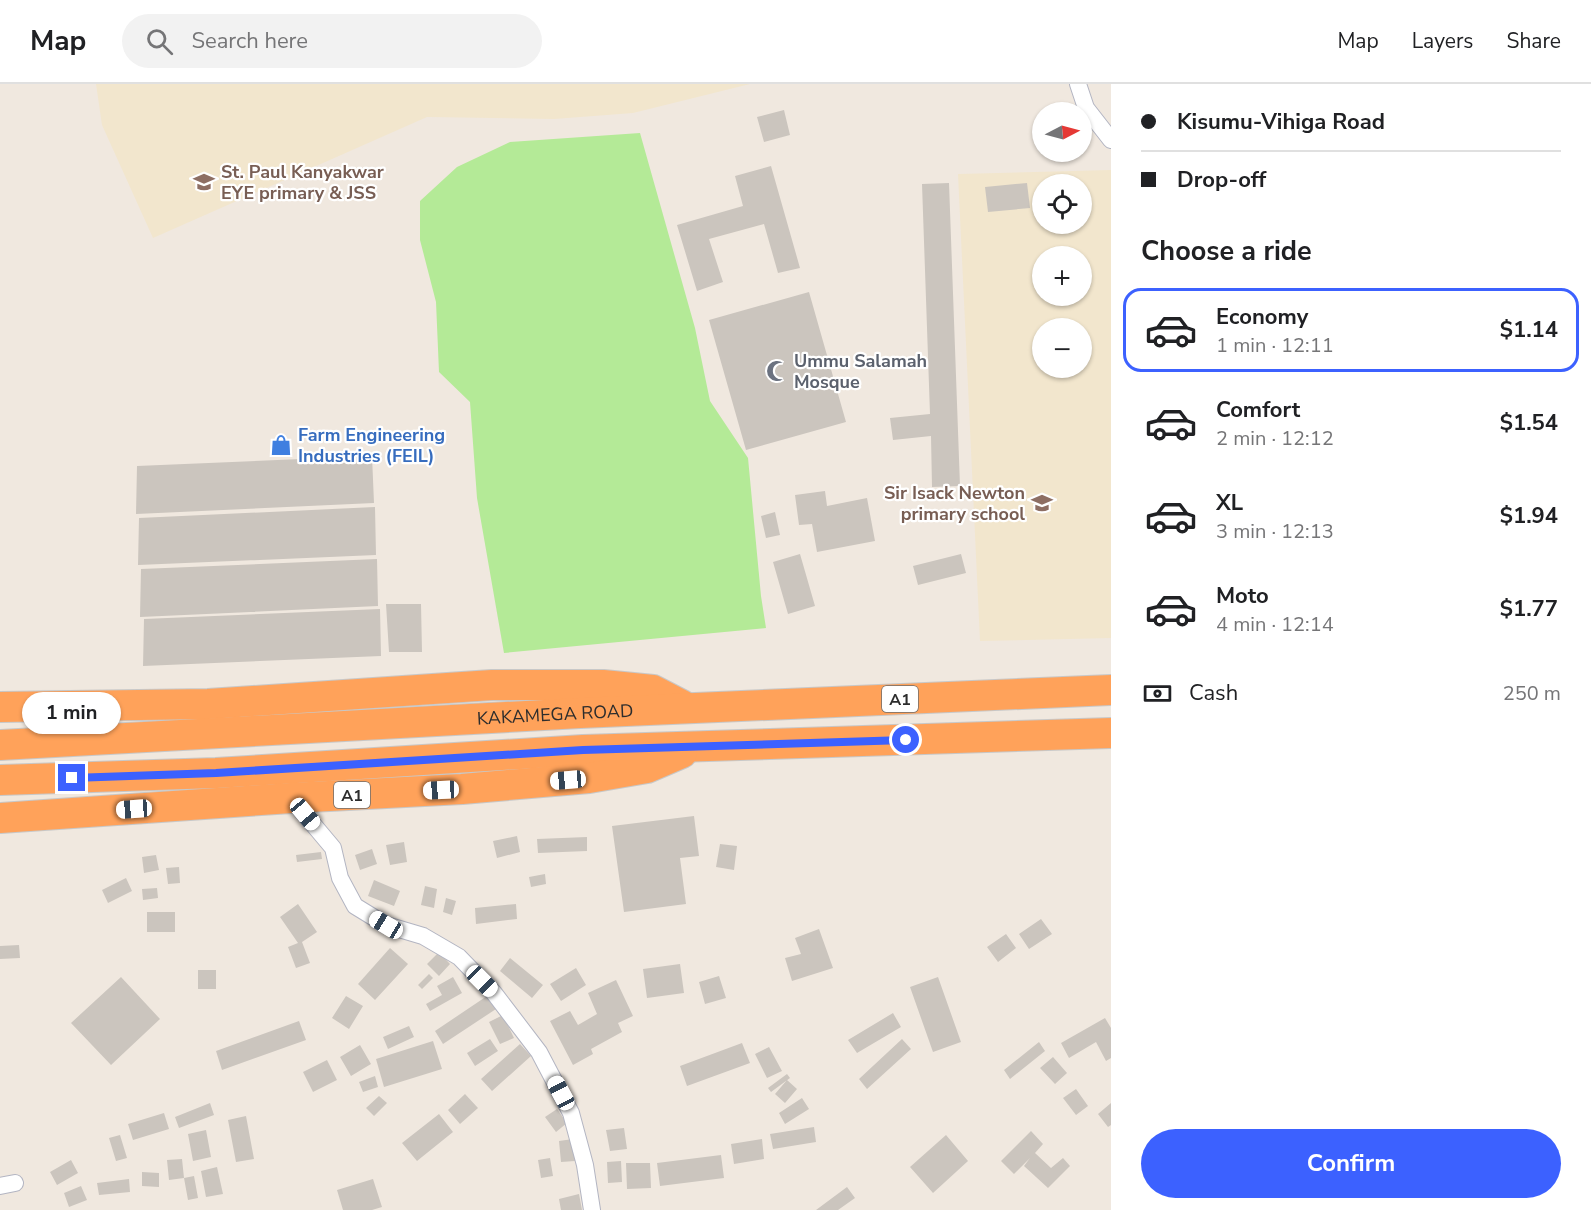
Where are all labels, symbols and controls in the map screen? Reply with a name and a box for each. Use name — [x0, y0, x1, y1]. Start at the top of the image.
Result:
search box — [122, 14, 542, 68]
text: Map — [30, 22, 86, 60]
icon: search — [143, 25, 176, 58]
text: Search here — [191, 26, 308, 56]
text: Map — [1337, 27, 1379, 55]
text: Layers — [1412, 27, 1473, 55]
text: Share — [1506, 27, 1561, 55]
north arrow — [1032, 102, 1092, 162]
map controls — [1032, 102, 1092, 378]
text: Kisumu-Vihiga Road — [1177, 107, 1385, 137]
place label: St. Paul Kanyakwar EYE primary & JSS — [221, 160, 384, 205]
text: Drop-off — [1177, 165, 1266, 195]
school or university icon: St. Paul Kanyakwar EYE primary & JSS — [192, 170, 216, 194]
button: locate — [1032, 174, 1092, 234]
text: Choose a ride — [1141, 233, 1312, 270]
button: + — [1032, 246, 1092, 306]
text: Economy — [1216, 302, 1308, 332]
icon: car — [1144, 303, 1198, 357]
text: $1.14 — [1500, 315, 1558, 345]
button: − — [1032, 318, 1092, 378]
text: 1 min · 12:11 — [1216, 332, 1334, 359]
place label: Ummu Salamah Mosque — [794, 349, 927, 394]
mosque icon: Ummu Salamah Mosque — [765, 359, 789, 383]
text: Comfort — [1216, 395, 1300, 425]
icon: car — [1144, 396, 1198, 450]
text: $1.54 — [1500, 408, 1558, 438]
place label: Farm Engineering Industries (FEIL) — [298, 423, 445, 468]
text: 2 min · 12:12 — [1216, 425, 1334, 452]
shop icon: Farm Engineering Industries (FEIL) — [269, 433, 293, 457]
place label: Sir Isack Newton primary school — [884, 481, 1025, 526]
text: XL — [1216, 488, 1243, 518]
icon: car — [1144, 489, 1198, 543]
school or university icon: Sir Isack Newton primary school — [1030, 491, 1054, 515]
text: $1.94 — [1500, 501, 1558, 531]
text: 3 min · 12:13 — [1216, 518, 1334, 545]
text: Moto — [1216, 581, 1269, 611]
icon: car — [1144, 582, 1198, 636]
text: $1.77 — [1500, 594, 1558, 624]
text: 4 min · 12:14 — [1216, 611, 1334, 638]
icon: cash — [1141, 677, 1174, 710]
text: Cash — [1189, 678, 1238, 708]
text: 250 m — [1503, 680, 1561, 707]
road number: A1 — [882, 686, 918, 712]
callout: 1 min — [22, 691, 122, 733]
text: 1 min — [46, 699, 97, 726]
street label: KAKAMEGA ROAD — [476, 699, 634, 731]
route start — [892, 726, 919, 753]
route end — [58, 764, 85, 791]
car — [549, 769, 587, 791]
car — [423, 780, 459, 800]
road number: A1 — [334, 782, 370, 808]
car — [287, 794, 323, 834]
car — [115, 799, 153, 819]
car — [366, 908, 406, 942]
car — [463, 962, 501, 1000]
car — [545, 1073, 577, 1113]
button: Confirm — [1141, 1129, 1561, 1198]

